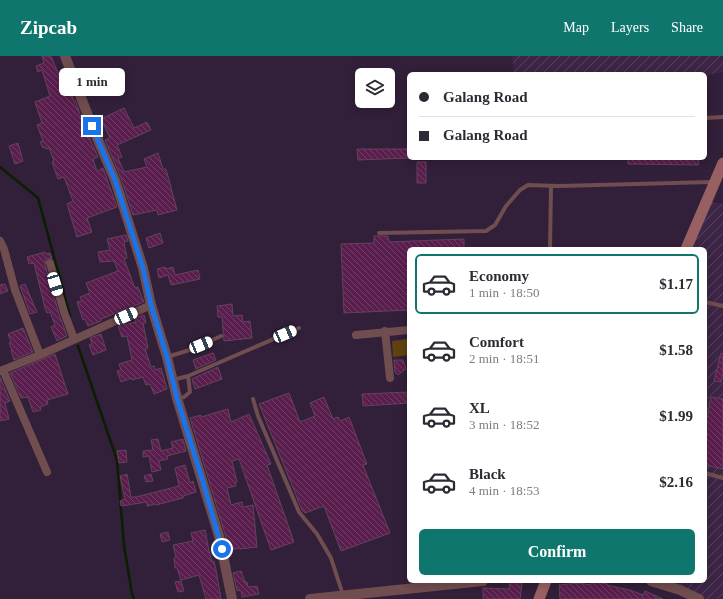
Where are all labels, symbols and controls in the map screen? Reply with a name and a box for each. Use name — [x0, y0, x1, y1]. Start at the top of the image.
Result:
text: Zipcab — [20, 17, 77, 38]
text: Map — [563, 20, 589, 35]
text: Layers — [611, 20, 649, 35]
text: Share — [671, 20, 703, 35]
callout: 1 min — [59, 68, 125, 96]
map controls — [355, 68, 395, 108]
button: layers — [355, 68, 395, 108]
text: 1 min — [76, 74, 108, 89]
text: Galang Road — [443, 89, 528, 105]
route end — [83, 117, 101, 135]
text: Galang Road — [443, 127, 528, 143]
icon: car — [421, 266, 457, 302]
text: Economy — [469, 268, 529, 284]
car — [46, 271, 64, 297]
text: $1.17 — [659, 276, 693, 292]
text: 1 min · 18:50 — [469, 285, 539, 300]
car — [113, 306, 139, 326]
car — [272, 324, 298, 344]
icon: car — [421, 332, 457, 368]
text: Comfort — [469, 334, 524, 350]
car — [188, 335, 214, 355]
text: $1.58 — [659, 342, 693, 358]
text: 2 min · 18:51 — [469, 351, 539, 366]
icon: car — [421, 398, 457, 434]
text: XL — [469, 400, 490, 416]
text: $1.99 — [659, 408, 693, 424]
text: 3 min · 18:52 — [469, 417, 539, 432]
icon: car — [421, 464, 457, 500]
text: Black — [469, 466, 506, 482]
text: $2.16 — [659, 474, 693, 490]
text: 4 min · 18:53 — [469, 483, 539, 498]
button: Confirm — [419, 529, 695, 575]
route start — [213, 540, 231, 558]

